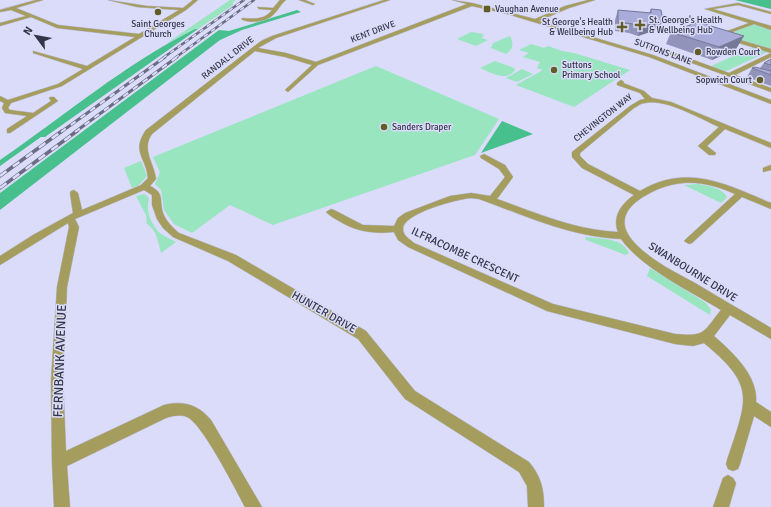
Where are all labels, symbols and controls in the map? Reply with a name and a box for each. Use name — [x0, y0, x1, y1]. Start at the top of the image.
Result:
marker: Vaughan Avenue — [482, 4, 492, 14]
place label: Vaughan Avenue — [495, 4, 559, 15]
marker: Saint Georges Church — [153, 7, 163, 17]
place label: St. George's Health & Wellbeing Hub — [649, 15, 723, 36]
north arrow — [16, 16, 56, 56]
place label: St George's Health & Wellbeing Hub — [542, 17, 613, 38]
street label: KENT DRIVE — [349, 18, 397, 46]
place label: Saint Georges Church — [131, 19, 185, 40]
marker: St. George's Health & Wellbeing Hub — [634, 19, 646, 31]
marker: St George's Health & Wellbeing Hub — [616, 21, 628, 33]
text: N — [20, 24, 35, 38]
street label: RANDALL DRIVE — [200, 34, 256, 82]
street label: SUTTONS LANE — [633, 37, 693, 67]
marker: Rowden Court — [693, 47, 703, 57]
place label: Rowden Court — [706, 47, 760, 58]
place label: Suttons Primary School — [562, 60, 621, 81]
marker: Suttons Primary School — [549, 65, 559, 75]
place label: Sopwich Court — [696, 75, 752, 86]
marker: Sopwich Court — [755, 75, 765, 85]
street label: CHEVINGTON WAY — [571, 91, 635, 144]
marker: Sanders Draper — [379, 122, 389, 132]
place label: Sanders Draper — [392, 122, 452, 133]
street label: ILFRACOMBE CRESCENT — [409, 224, 521, 286]
street label: SWANBOURNE DRIVE — [646, 239, 740, 305]
street label: HUNTER DRIVE — [289, 288, 359, 336]
street label: FERNBANK AVENUE — [50, 304, 70, 418]

